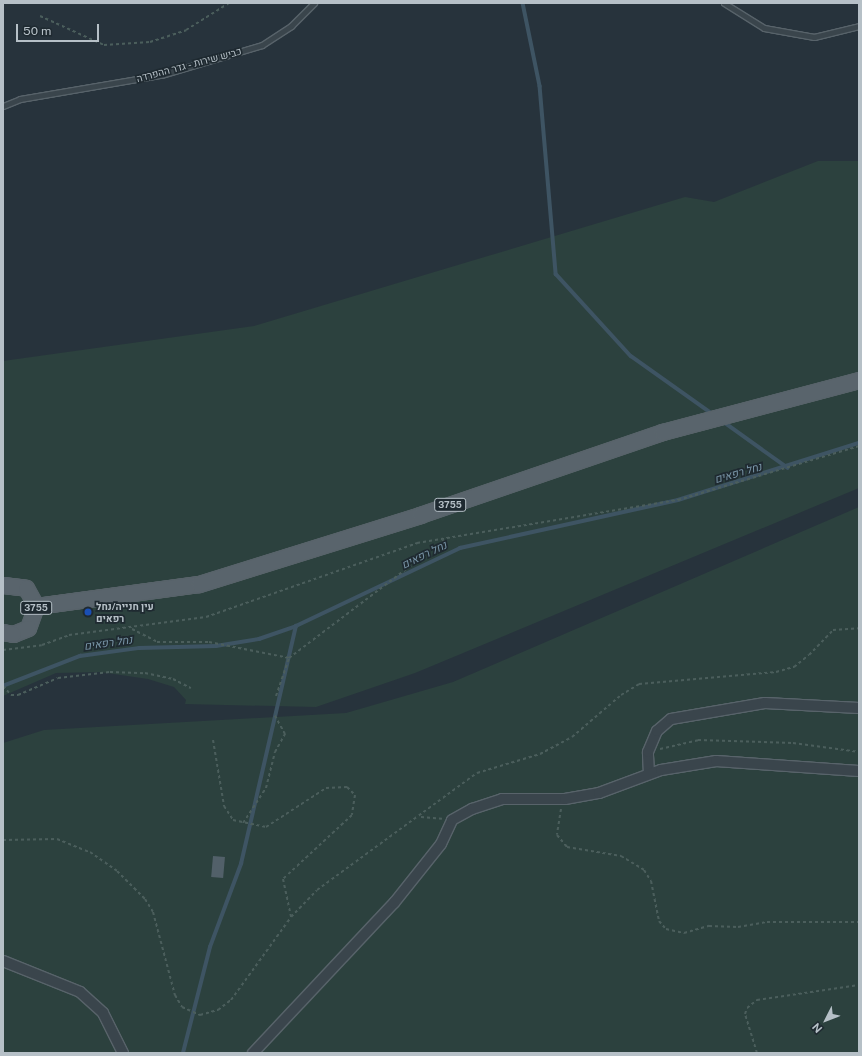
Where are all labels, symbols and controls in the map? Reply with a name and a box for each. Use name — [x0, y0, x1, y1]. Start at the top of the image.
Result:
scale bar — [18, 16, 101, 42]
text: 50 m — [23, 24, 51, 38]
street label: כביש שירות - גדר ההפרדה — [135, 45, 243, 85]
water label: נחל רפאים — [713, 460, 763, 486]
road number: 3755 — [434, 498, 466, 512]
water label: נחל רפאים — [399, 538, 449, 572]
place label: עין חנייה/נחל רפאים — [96, 600, 154, 624]
road number: 3755 — [20, 601, 52, 615]
marker: עין חנייה/נחל רפאים — [83, 607, 93, 617]
water label: נחל רפאים — [83, 633, 133, 653]
north arrow — [806, 1000, 846, 1040]
text: N — [810, 1021, 824, 1035]

